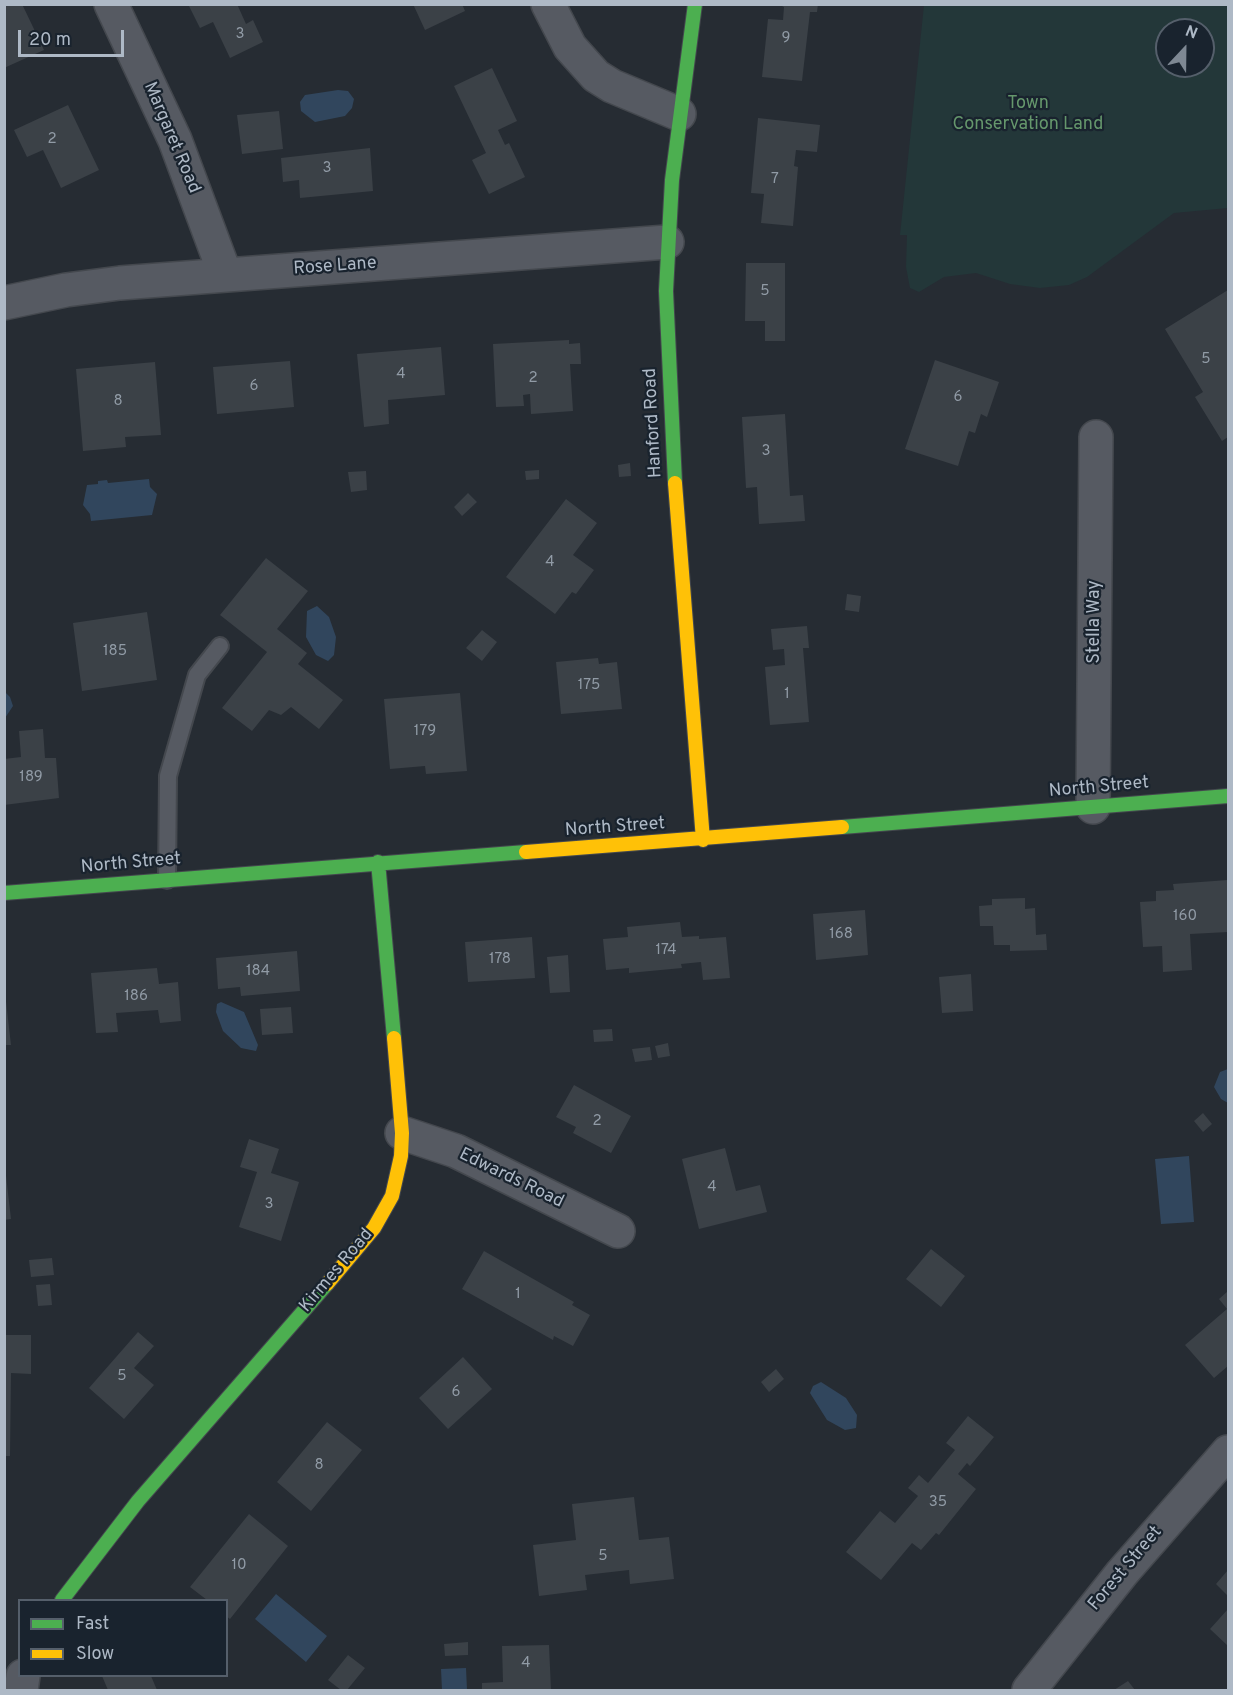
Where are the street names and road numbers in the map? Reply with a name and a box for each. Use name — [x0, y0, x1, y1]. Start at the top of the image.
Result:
street label: Margaret Road — [138, 79, 204, 197]
street label: Rose Lane — [293, 253, 377, 281]
street label: Hanford Road — [640, 368, 668, 478]
street label: Stella Way — [1084, 580, 1106, 664]
street label: North Street — [1048, 773, 1150, 803]
street label: North Street — [564, 814, 666, 842]
street label: North Street — [80, 849, 182, 879]
street label: Edwards Road — [455, 1144, 567, 1214]
street label: Kirmes Road — [296, 1225, 378, 1317]
street label: Forest Street — [1084, 1522, 1168, 1616]

